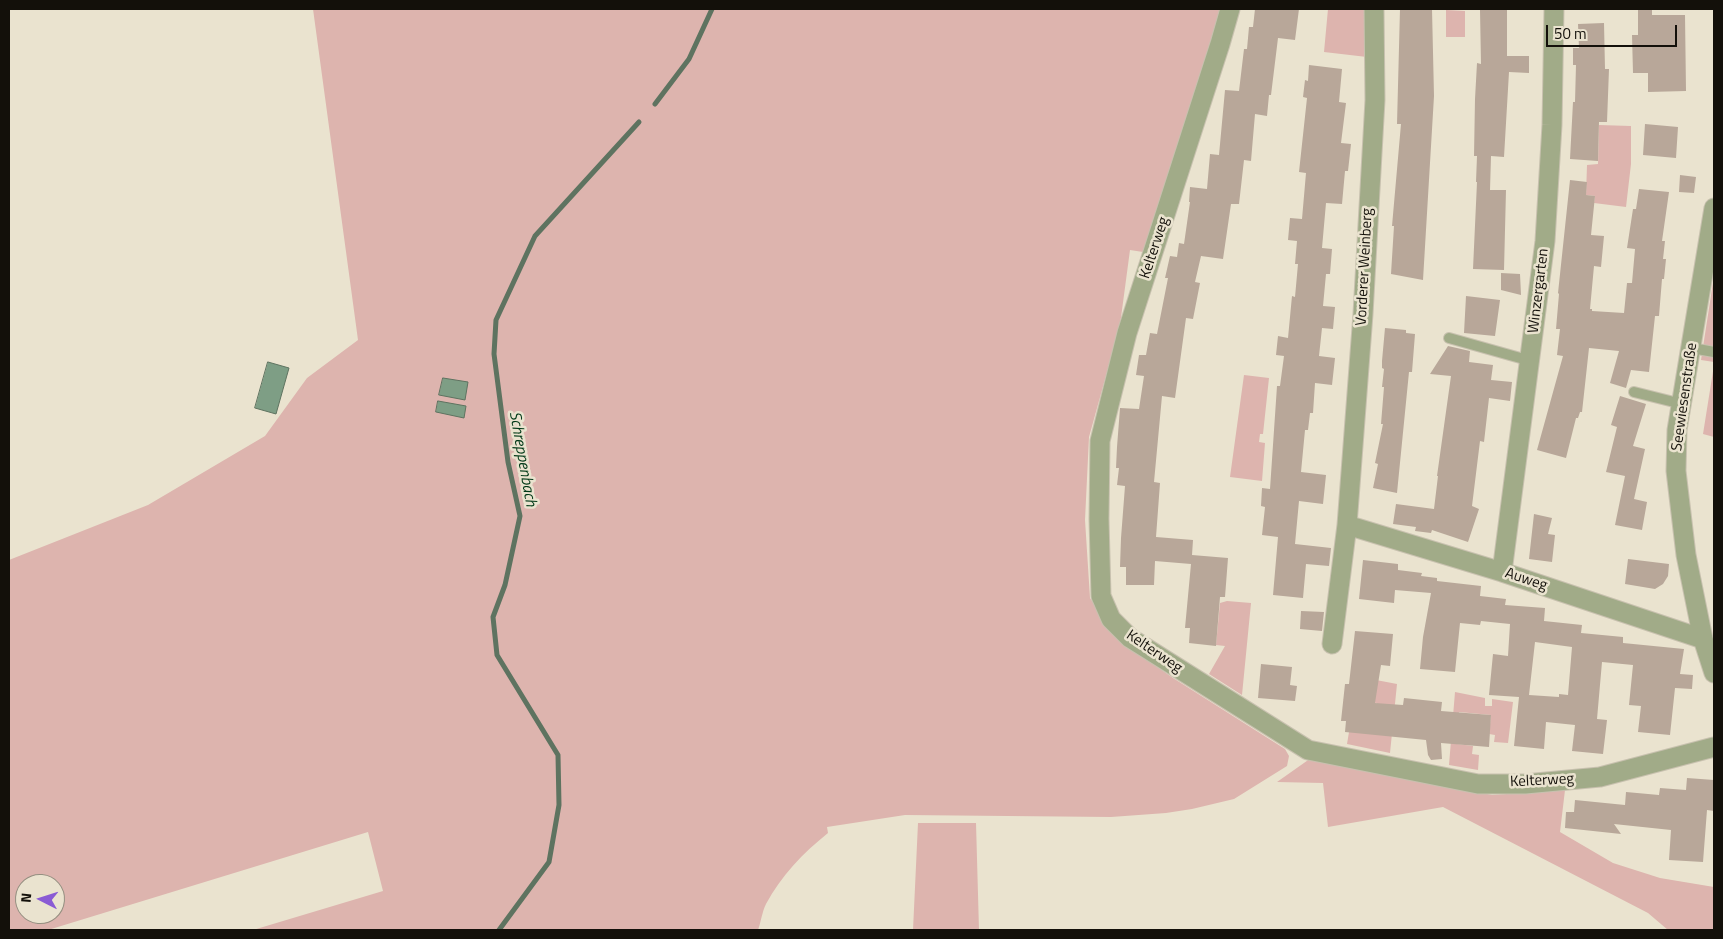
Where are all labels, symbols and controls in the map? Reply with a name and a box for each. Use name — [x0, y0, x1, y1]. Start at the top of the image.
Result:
scale bar — [1548, 15, 1679, 47]
text: 50 m — [1554, 22, 1587, 45]
street label: Vorderer Weinberg — [1353, 208, 1377, 326]
street label: Kelterweg — [1137, 215, 1173, 281]
street label: Winzergarten — [1525, 248, 1553, 334]
street label: Seewiesenstraße — [1668, 342, 1702, 452]
water label: Schreppenbach — [504, 410, 540, 508]
street label: Auweg — [1503, 565, 1549, 595]
street label: Kelterweg — [1122, 627, 1186, 677]
street label: Kelterweg — [1510, 770, 1574, 792]
north arrow — [15, 874, 65, 924]
text: N — [15, 892, 36, 903]

